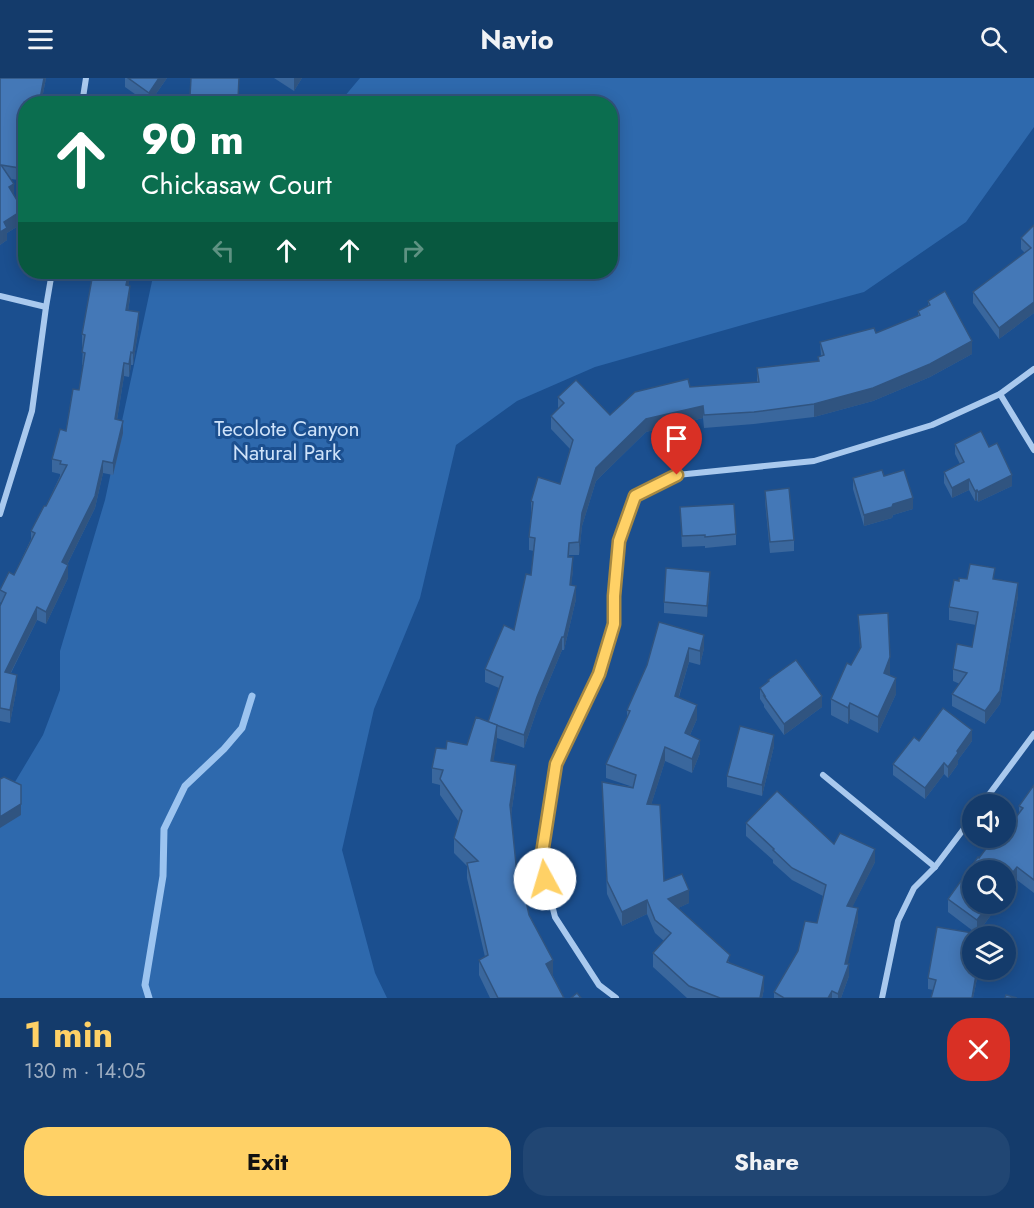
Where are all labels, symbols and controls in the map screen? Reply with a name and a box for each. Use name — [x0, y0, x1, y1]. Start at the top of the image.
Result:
text: Navio — [480, 20, 554, 59]
icon: menu — [24, 23, 57, 56]
icon: search — [977, 23, 1010, 56]
text: 90 m — [141, 109, 244, 170]
icon: ahead — [42, 120, 120, 198]
text: Chickasaw Court — [141, 165, 332, 204]
icon: left — [207, 234, 240, 267]
icon: ahead — [270, 234, 303, 267]
icon: ahead — [333, 234, 366, 267]
icon: right — [396, 234, 429, 267]
pin — [651, 413, 702, 475]
park label: Tecolote Canyon Natural Park — [214, 414, 360, 468]
icon: arrive — [660, 422, 693, 455]
map controls — [962, 794, 1016, 980]
button: sound — [962, 794, 1016, 848]
position arrow — [513, 847, 577, 911]
button: search — [962, 860, 1016, 914]
button: layers — [962, 926, 1016, 980]
text: 1 min — [24, 1008, 113, 1060]
button: close — [947, 1018, 1010, 1081]
text: 130 m · 14:05 — [24, 1057, 145, 1086]
button: Exit — [24, 1127, 511, 1196]
button: Share — [523, 1127, 1010, 1196]

